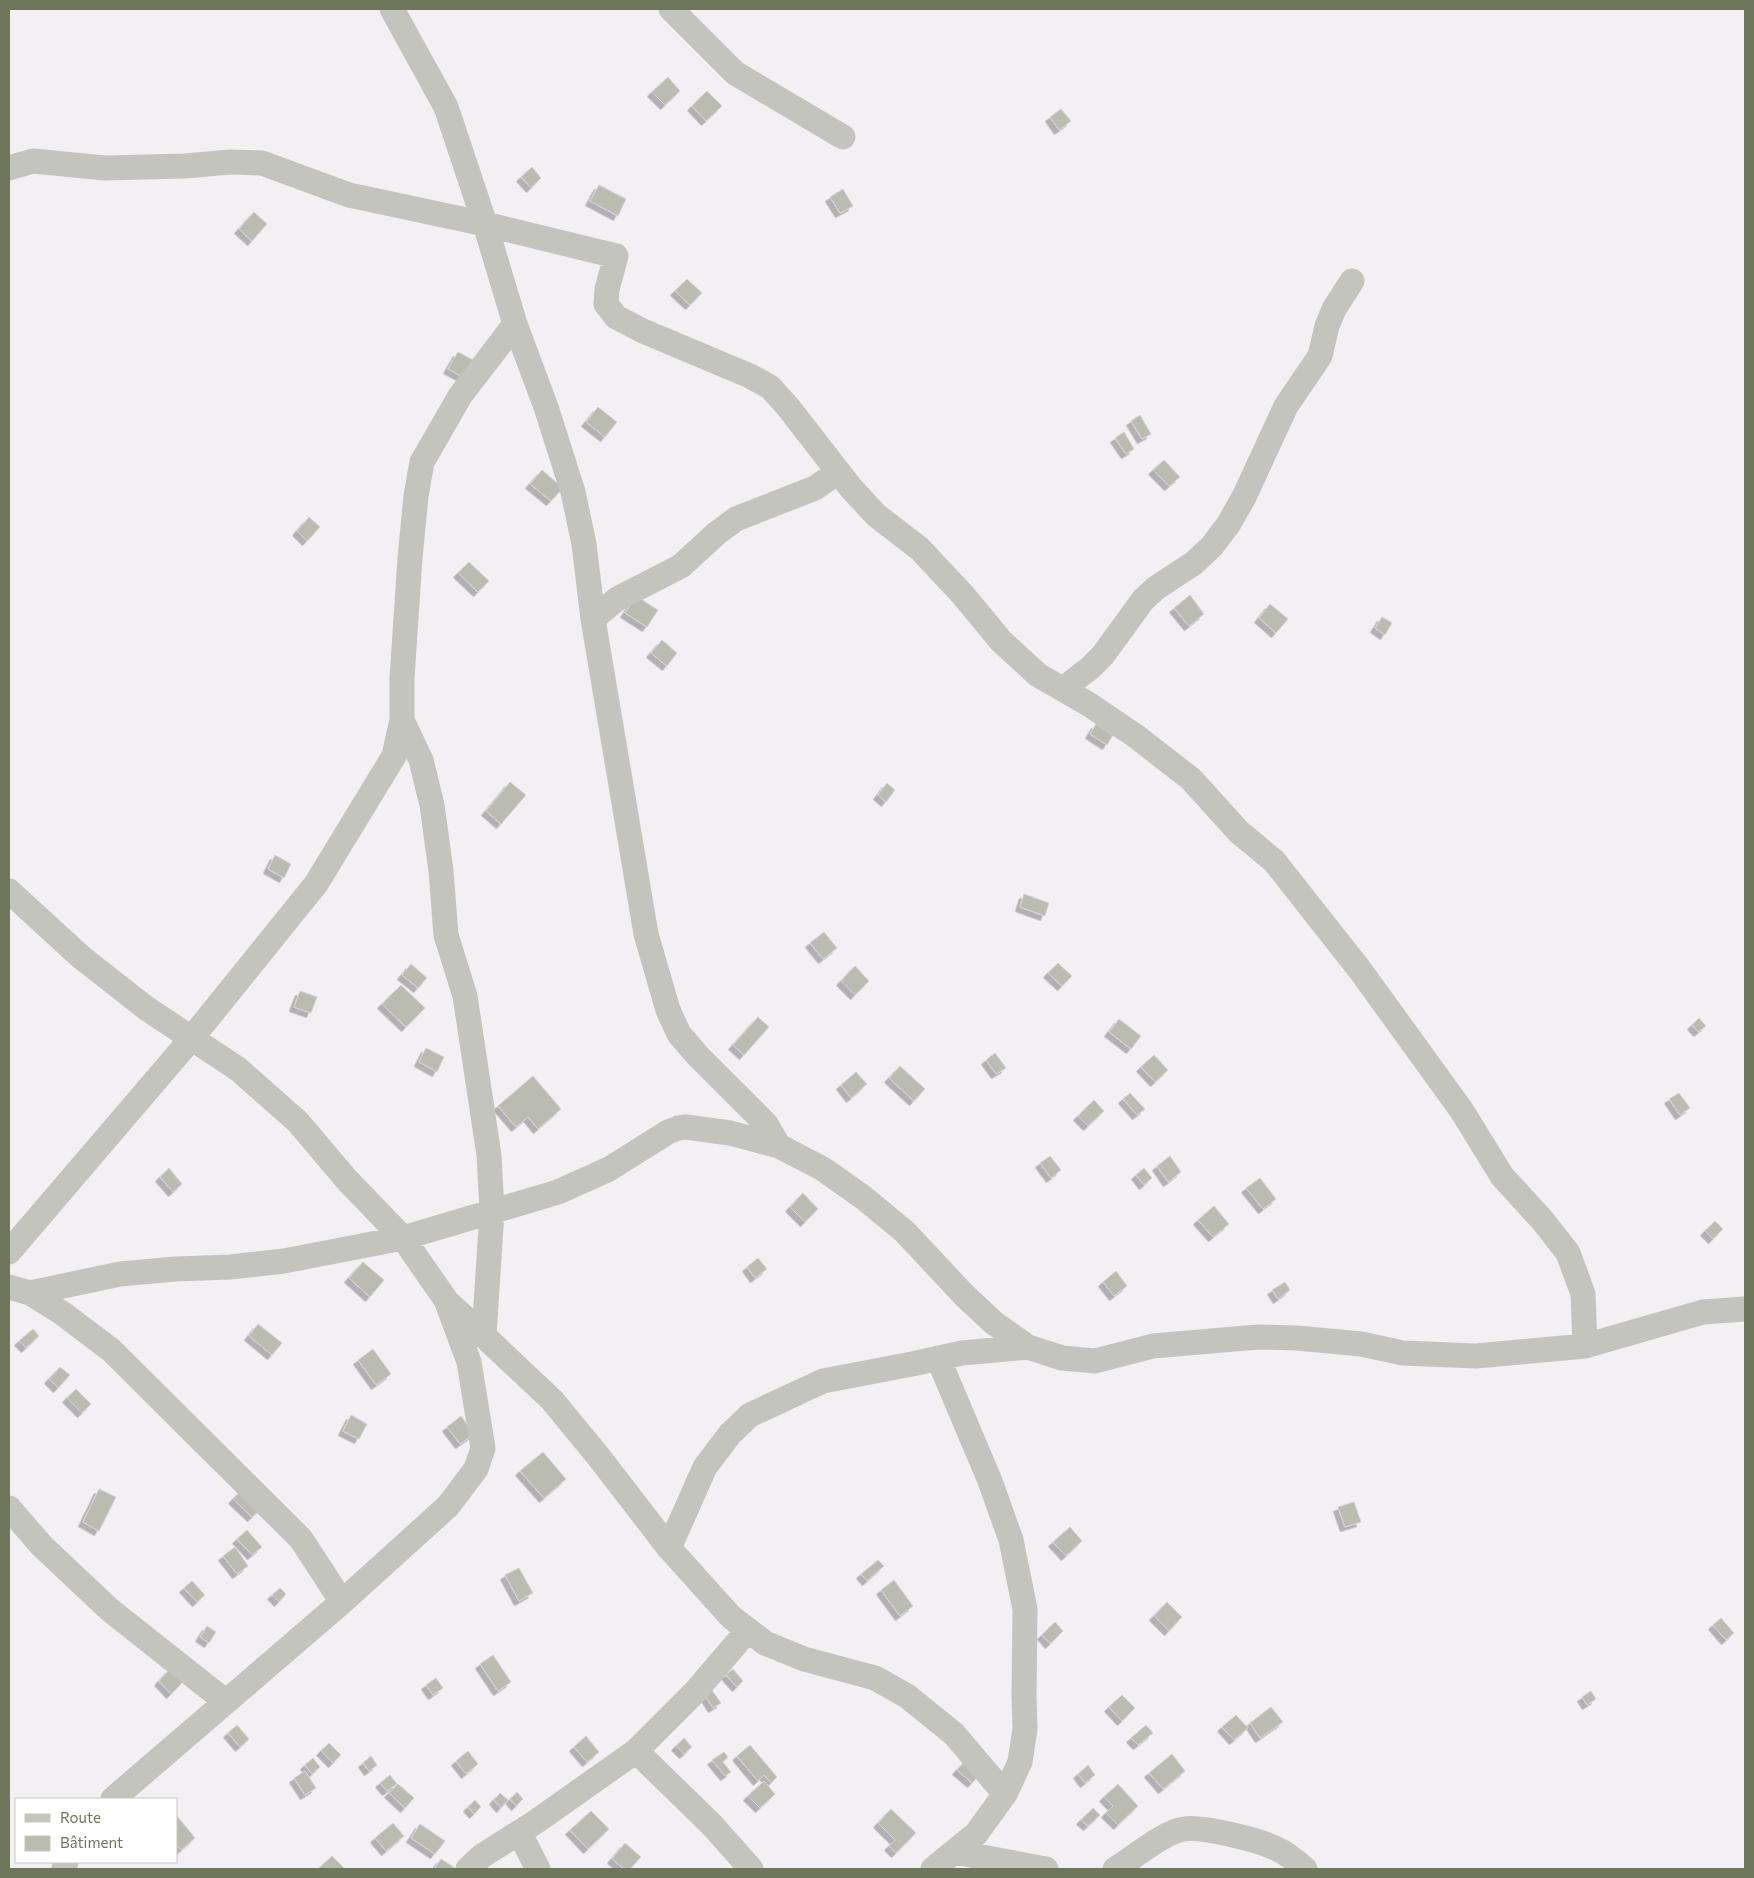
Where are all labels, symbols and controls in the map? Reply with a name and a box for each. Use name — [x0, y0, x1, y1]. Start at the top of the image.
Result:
legend — [15, 1798, 178, 1863]
text: Route — [60, 1808, 101, 1826]
text: Bâtiment — [60, 1833, 123, 1851]

